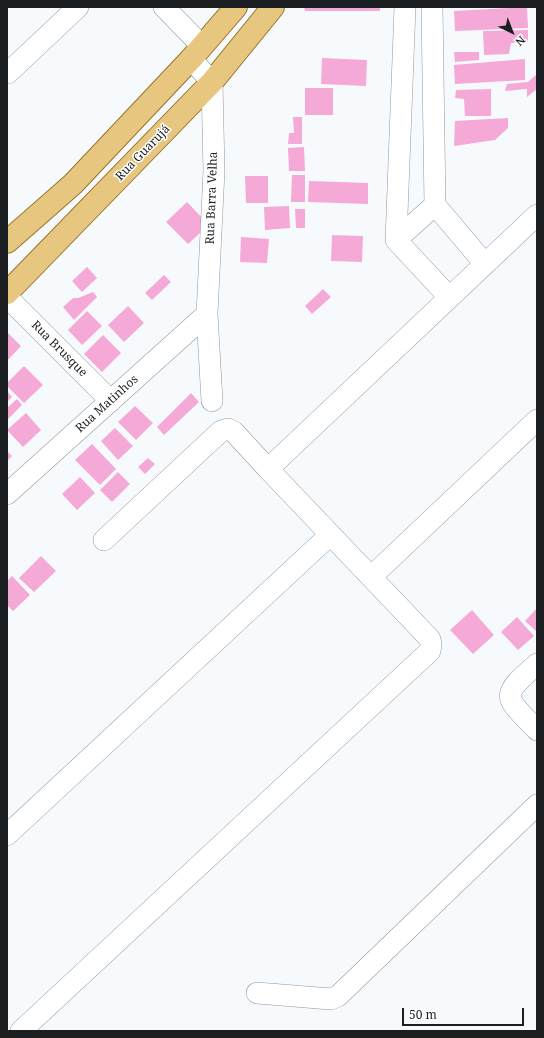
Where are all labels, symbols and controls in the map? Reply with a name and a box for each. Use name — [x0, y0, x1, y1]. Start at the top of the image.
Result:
north arrow — [492, 12, 532, 52]
text: N — [512, 33, 529, 50]
street label: Rua Guarujá — [113, 122, 173, 184]
street label: Rua Barra Velha — [203, 151, 221, 245]
street label: Rua Brusque — [28, 318, 90, 380]
street label: Rua Matinhos — [73, 372, 141, 436]
scale bar — [404, 1000, 526, 1026]
text: 50 m — [409, 1006, 437, 1023]

